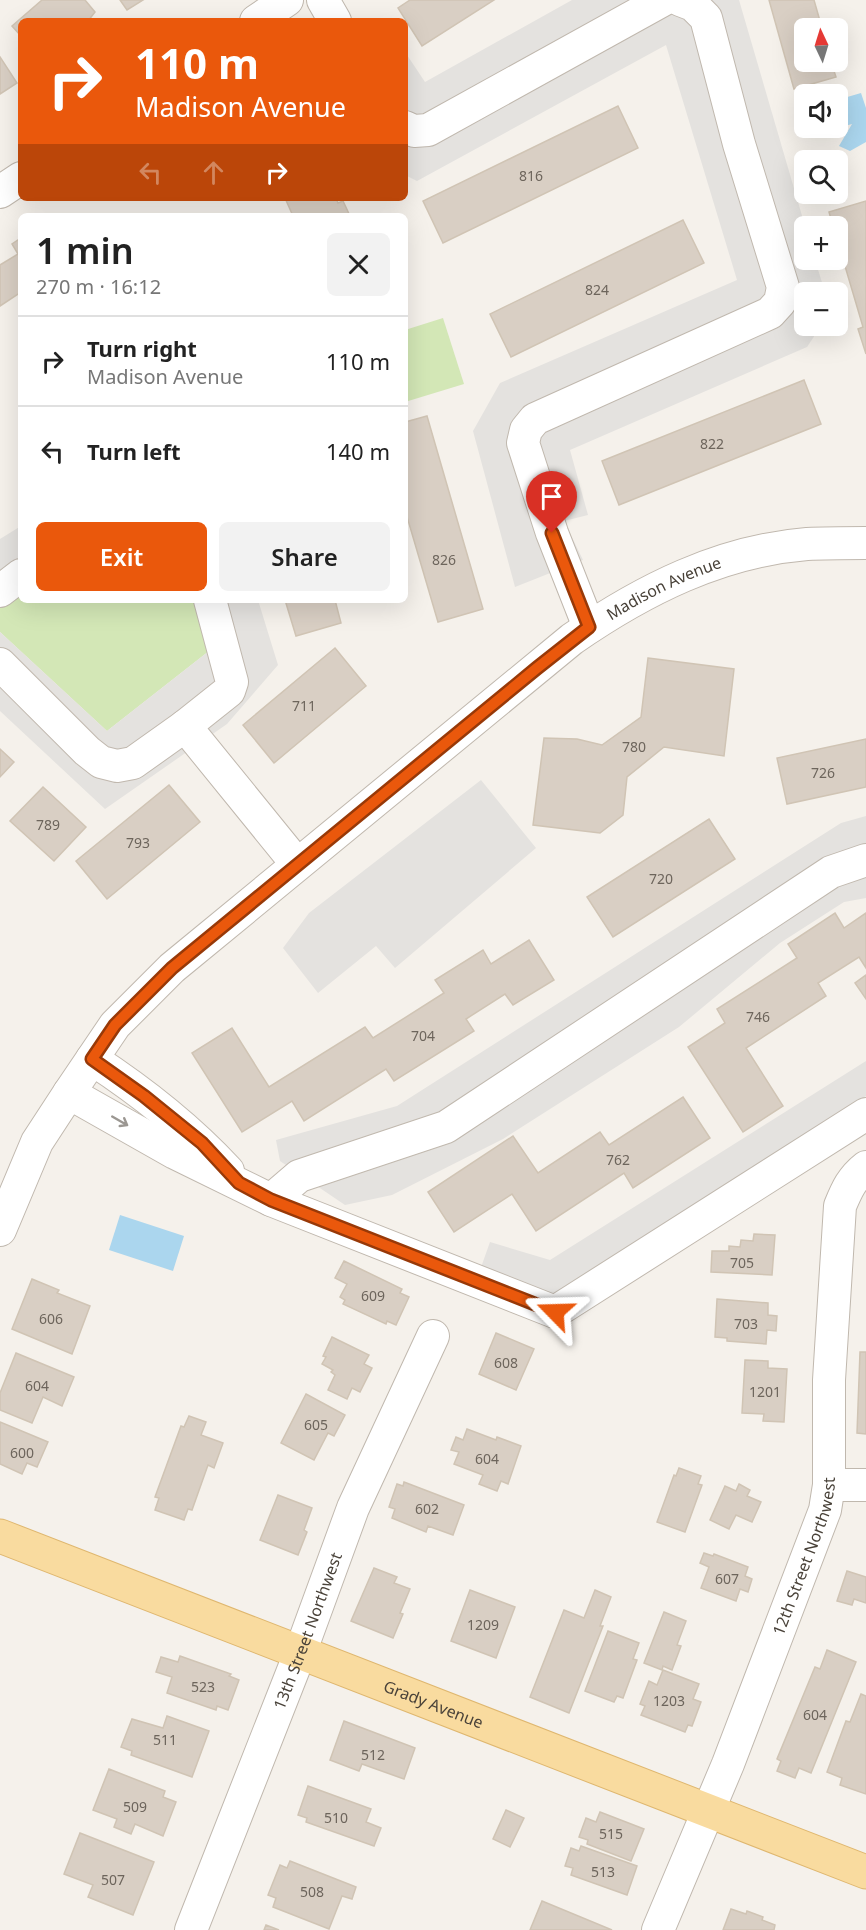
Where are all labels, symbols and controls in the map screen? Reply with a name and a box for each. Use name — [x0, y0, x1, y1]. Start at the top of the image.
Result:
north arrow — [794, 18, 848, 72]
map controls — [794, 18, 848, 336]
text: 110 m — [135, 34, 259, 91]
icon: right — [36, 42, 114, 120]
button: sound — [794, 84, 848, 138]
text: Madison Avenue — [135, 88, 346, 125]
button: search — [794, 150, 848, 204]
icon: left — [134, 156, 167, 189]
icon: ahead — [197, 156, 230, 189]
icon: right — [260, 156, 293, 189]
house number: 816 — [519, 166, 543, 185]
button: + — [794, 216, 848, 270]
text: 1 min — [36, 226, 134, 275]
button: close — [327, 233, 390, 296]
text: 270 m · 16:12 — [36, 273, 161, 300]
house number: 824 — [585, 280, 609, 299]
button: − — [794, 282, 848, 336]
text: Turn right — [87, 333, 197, 363]
icon: right — [36, 345, 69, 378]
text: 110 m — [326, 346, 390, 376]
text: Madison Avenue — [87, 363, 243, 390]
house number: 822 — [700, 434, 724, 453]
icon: left — [36, 435, 69, 468]
text: Turn left — [87, 436, 181, 466]
text: 140 m — [326, 436, 390, 466]
pin — [526, 471, 577, 533]
icon: arrive — [535, 480, 568, 513]
button: Exit — [36, 522, 207, 591]
button: Share — [219, 522, 390, 591]
house number: 826 — [432, 550, 456, 569]
street label: Madison Avenue — [602, 551, 724, 625]
house number: 711 — [292, 696, 316, 715]
house number: 780 — [622, 737, 646, 756]
house number: 726 — [811, 763, 835, 782]
house number: 789 — [36, 815, 60, 834]
house number: 793 — [126, 833, 150, 852]
house number: 720 — [649, 869, 673, 888]
house number: 746 — [746, 1007, 770, 1026]
house number: 704 — [411, 1026, 435, 1045]
one-way arrow — [111, 1115, 128, 1127]
house number: 762 — [606, 1150, 630, 1169]
house number: 705 — [730, 1253, 754, 1272]
position arrow — [523, 1280, 587, 1344]
house number: 609 — [361, 1286, 385, 1305]
house number: 606 — [39, 1309, 63, 1328]
house number: 703 — [734, 1314, 758, 1333]
house number: 608 — [494, 1353, 518, 1372]
house number: 604 — [25, 1376, 49, 1395]
house number: 1201 — [749, 1382, 781, 1401]
house number: 605 — [304, 1415, 328, 1434]
house number: 600 — [10, 1443, 34, 1462]
house number: 604 — [475, 1449, 499, 1468]
street label: 12th Street Northwest — [767, 1477, 840, 1638]
house number: 602 — [415, 1499, 439, 1518]
street label: 13th Street Northwest — [268, 1549, 347, 1713]
house number: 607 — [715, 1569, 739, 1588]
house number: 1209 — [467, 1615, 499, 1634]
street label: Grady Avenue — [380, 1675, 487, 1734]
house number: 523 — [191, 1677, 215, 1696]
house number: 1203 — [653, 1691, 685, 1710]
house number: 604 — [803, 1705, 827, 1724]
house number: 511 — [153, 1730, 177, 1749]
house number: 512 — [361, 1745, 385, 1764]
house number: 509 — [123, 1797, 147, 1816]
house number: 510 — [324, 1808, 348, 1827]
house number: 515 — [599, 1824, 623, 1843]
house number: 513 — [591, 1862, 615, 1881]
house number: 507 — [101, 1870, 125, 1889]
house number: 508 — [300, 1882, 324, 1901]

